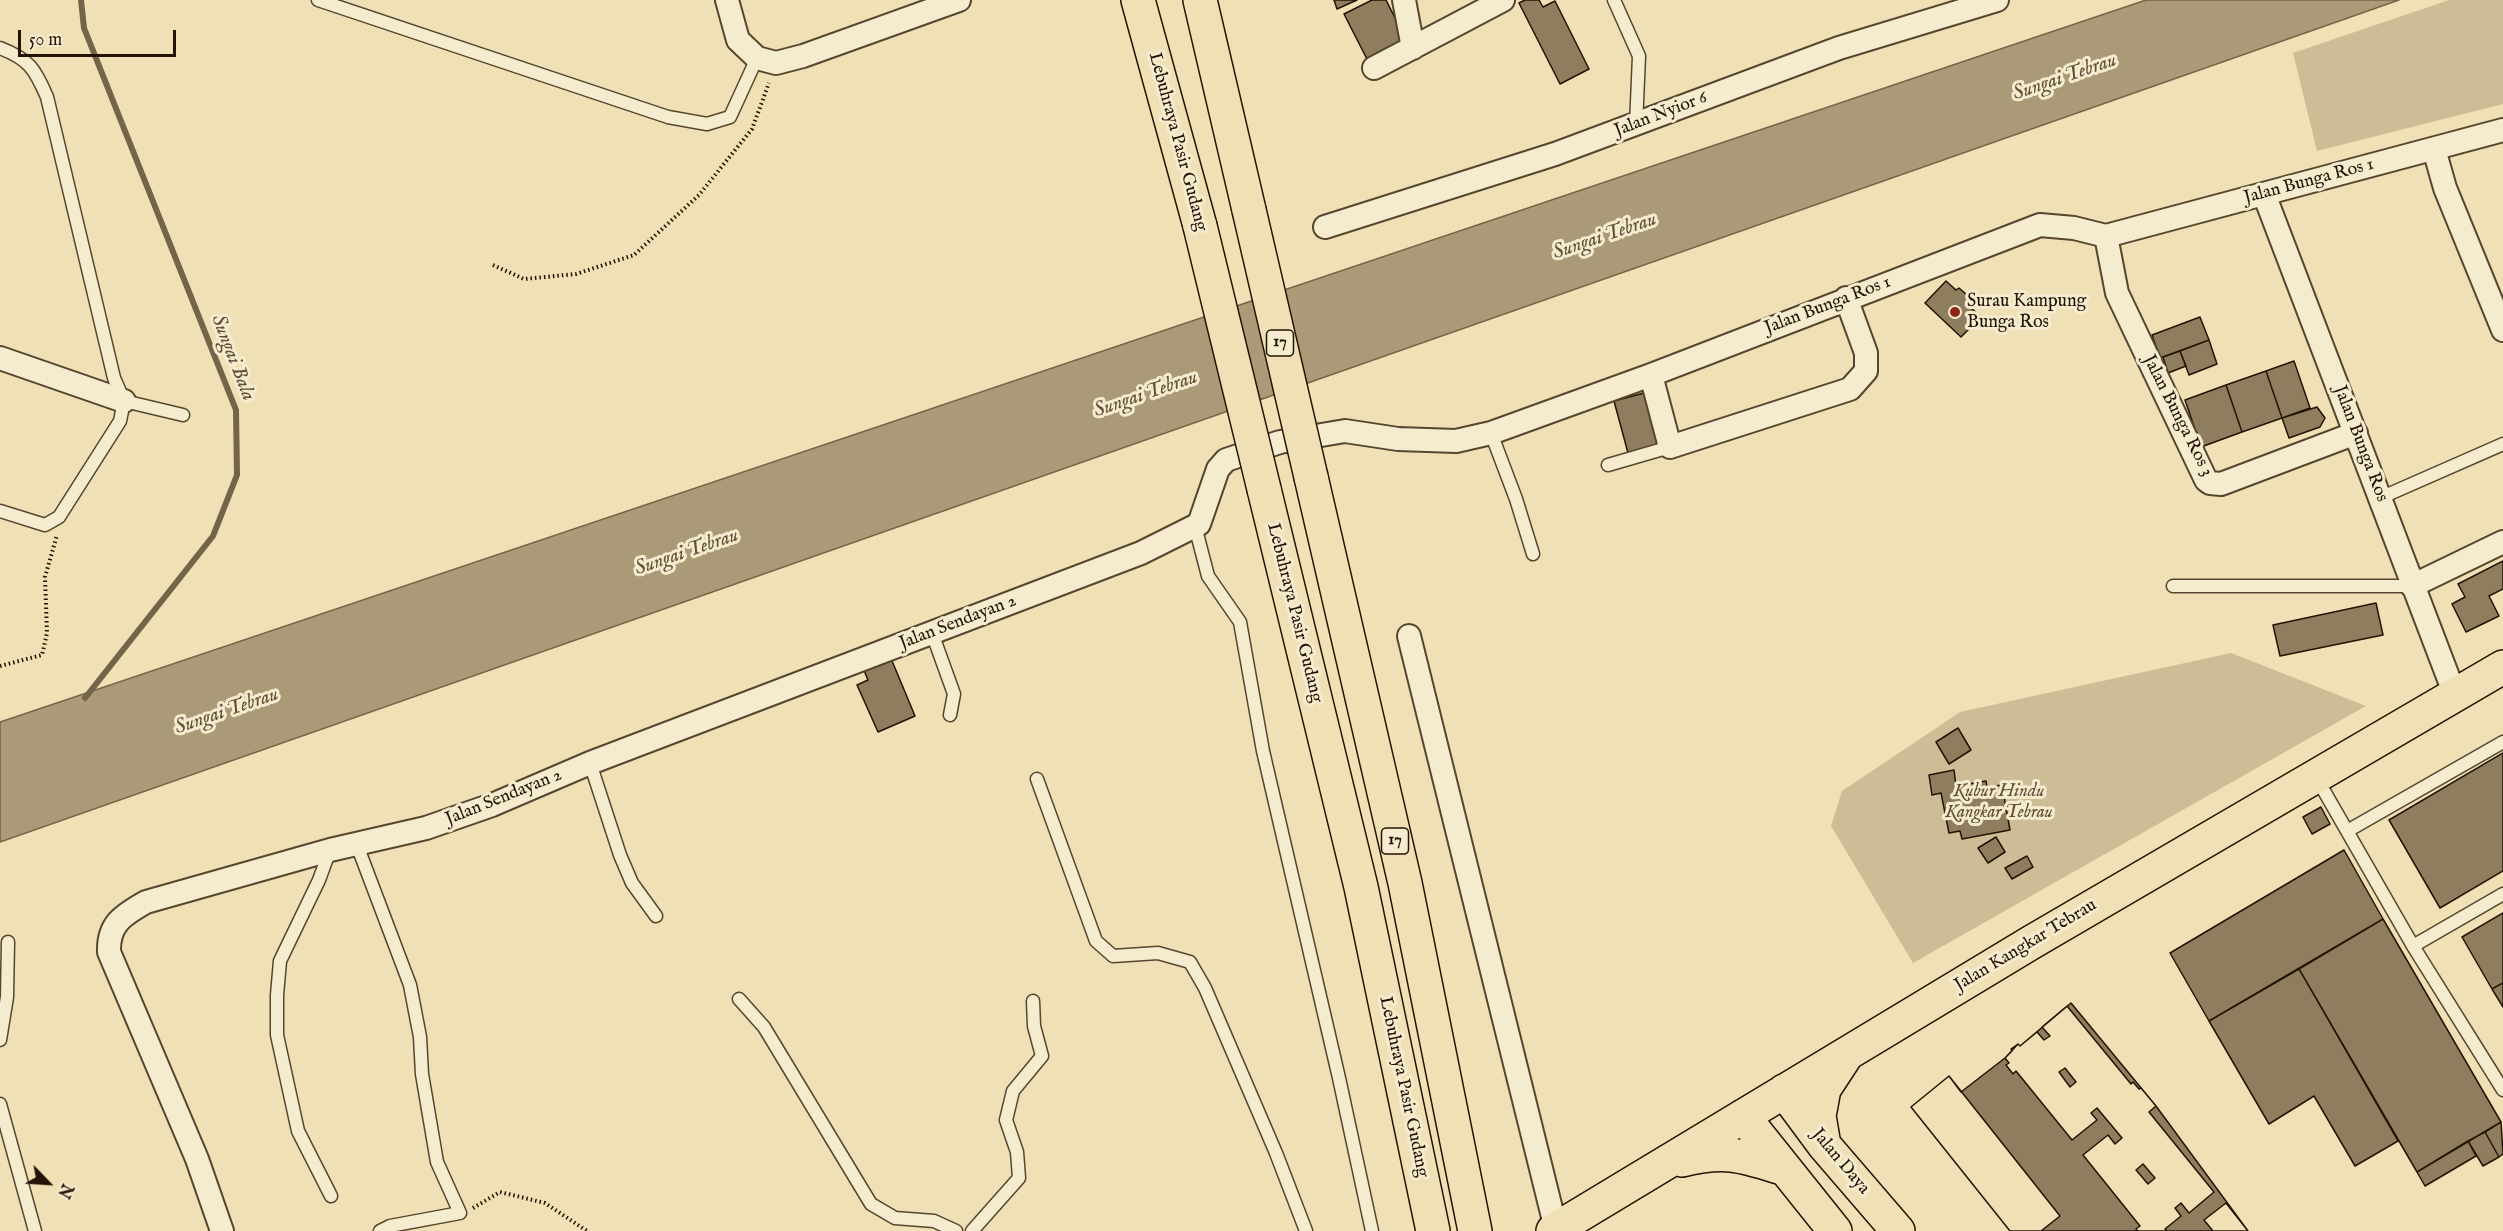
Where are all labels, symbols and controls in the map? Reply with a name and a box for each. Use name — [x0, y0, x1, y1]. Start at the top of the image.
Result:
scale bar — [21, 18, 178, 56]
text: 50 m — [29, 29, 62, 52]
water label: Sungai Tebrau — [2010, 49, 2120, 107]
street label: Lebuhraya Pasir Gudang — [1143, 50, 1211, 234]
street label: Jalan Nyior 6 — [1612, 87, 1710, 143]
street label: Jalan Bunga Ros 1 — [2242, 154, 2376, 210]
water label: Sungai Tebrau — [1550, 208, 1660, 266]
street label: Jalan Bunga Ros 1 — [1762, 272, 1894, 340]
place label: Surau Kampung Bunga Ros — [1967, 291, 2086, 334]
marker: Surau Kampung Bunga Ros — [1948, 305, 1962, 319]
water label: Sungai Bala — [205, 312, 259, 404]
road number: 17 — [1266, 330, 1294, 356]
street label: Jalan Bunga Ros 3 — [2137, 352, 2217, 480]
water label: Sungai Tebrau — [1091, 366, 1201, 424]
street label: Jalan Bunga Ros — [2328, 383, 2392, 505]
street label: Lebuhraya Pasir Gudang — [1261, 521, 1327, 705]
water label: Sungai Tebrau — [632, 524, 742, 582]
street label: Jalan Sendayan 2 — [896, 591, 1020, 655]
water label: Sungai Tebrau — [172, 683, 282, 741]
street label: Jalan Sendayan 2 — [443, 765, 565, 831]
park label: Kubur Hindu Kangkar Tebrau — [1945, 781, 2053, 824]
road number: 17 — [1382, 828, 1408, 854]
street label: Jalan Kangkar Tebrau — [1951, 895, 2101, 997]
street label: Lebuhraya Pasir Gudang — [1373, 995, 1433, 1179]
street label: Jalan Daya — [1806, 1125, 1874, 1199]
north arrow — [18, 1153, 78, 1213]
text: N — [52, 1180, 76, 1201]

